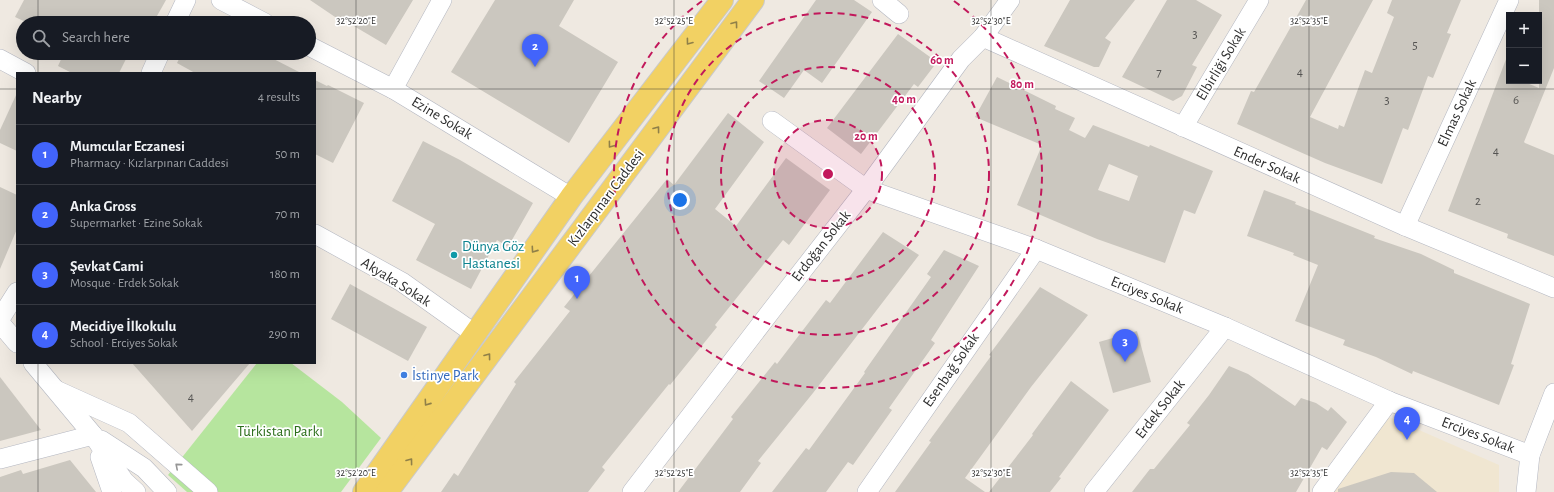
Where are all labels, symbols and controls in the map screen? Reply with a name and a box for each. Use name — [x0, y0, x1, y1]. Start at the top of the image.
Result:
map controls — [1506, 12, 1542, 84]
button: + — [1506, 12, 1542, 48]
search box — [16, 16, 316, 60]
text: 32°52'20"E — [336, 16, 376, 26]
text: 32°52'25"E — [655, 16, 693, 26]
text: 32°52'30"E — [971, 16, 1011, 26]
text: 32°52'35"E — [1290, 16, 1328, 26]
one-way arrow — [730, 22, 737, 29]
street label: Elbirliği Sokak — [1193, 25, 1249, 103]
icon: search — [30, 27, 52, 49]
house number: 3 — [1192, 28, 1198, 41]
text: Search here — [62, 30, 130, 45]
pin: 2 — [522, 34, 548, 67]
one-way arrow — [687, 38, 694, 45]
house number: 5 — [1412, 39, 1418, 52]
button: − — [1506, 48, 1542, 84]
text: 60 m — [930, 54, 954, 66]
house number: 7 — [1156, 66, 1162, 79]
house number: 4 — [1297, 66, 1303, 79]
street label: Elmas Sokak — [1435, 77, 1479, 149]
text: 80 m — [1010, 78, 1034, 90]
text: Nearby — [32, 89, 82, 106]
text: 4 results — [258, 91, 300, 104]
text: 40 m — [892, 93, 916, 105]
street label: Ezine Sokak — [409, 94, 475, 142]
house number: 3 — [1384, 94, 1390, 107]
house number: 6 — [1513, 94, 1519, 107]
one-way arrow — [652, 126, 659, 133]
text: 20 m — [854, 130, 878, 142]
text: Mumcular Eczanesi — [70, 139, 185, 154]
one-way arrow — [608, 141, 615, 148]
street label: Ender Sokak — [1231, 144, 1303, 186]
house number: 4 — [1493, 145, 1499, 158]
street label: Kızlarpınarı Caddesi — [565, 147, 647, 249]
text: 1 — [43, 148, 47, 161]
text: 50 m — [275, 148, 300, 161]
text: Pharmacy · Kızlarpınarı Caddesi — [70, 157, 229, 170]
centre of rings — [821, 167, 835, 181]
your location — [670, 190, 690, 210]
house number: 2 — [1475, 195, 1481, 208]
text: Anka Gross — [70, 199, 136, 214]
text: 2 — [42, 208, 48, 221]
text: 70 m — [275, 208, 300, 221]
street label: Erdoğan Sokak — [789, 208, 853, 284]
text: Supermarket · Ezine Sokak — [70, 217, 202, 230]
place label: Dünya Göz Hastanesi — [462, 239, 524, 271]
one-way arrow — [532, 246, 539, 253]
marker: Dünya Göz Hastanesi — [449, 250, 459, 260]
street label: Akyaka Sokak — [359, 255, 434, 309]
text: Şevkat Cami — [70, 259, 144, 274]
pin: 1 — [564, 266, 590, 299]
text: 3 — [42, 268, 48, 281]
text: 180 m — [270, 268, 300, 281]
street label: Erciyes Sokak — [1109, 274, 1186, 316]
text: Mosque · Erdek Sokak — [70, 277, 179, 290]
text: Mecidiye İlkokulu — [70, 319, 176, 334]
text: 4 — [42, 328, 48, 341]
text: 290 m — [269, 328, 300, 341]
pin: 3 — [1112, 329, 1138, 362]
street label: Esenbağ Sokak — [920, 330, 982, 410]
text: School · Erciyes Sokak — [70, 337, 178, 350]
one-way arrow — [483, 354, 490, 361]
place label: İstinye Park — [412, 366, 479, 383]
marker: İstinye Park — [399, 370, 409, 380]
street label: Erdek Sokak — [1132, 377, 1188, 441]
house number: 4 — [188, 391, 194, 404]
one-way arrow — [425, 398, 432, 405]
pin: 4 — [1394, 407, 1420, 440]
street label: Erciyes Sokak — [1439, 414, 1517, 456]
park label: Türkistan Parkı — [237, 424, 323, 439]
one-way arrow — [405, 458, 412, 465]
one-way arrow — [176, 464, 183, 471]
text: 32°52'20"E — [336, 468, 376, 478]
text: 32°52'25"E — [655, 468, 693, 478]
text: 32°52'30"E — [971, 468, 1011, 478]
text: 32°52'35"E — [1290, 468, 1328, 478]

